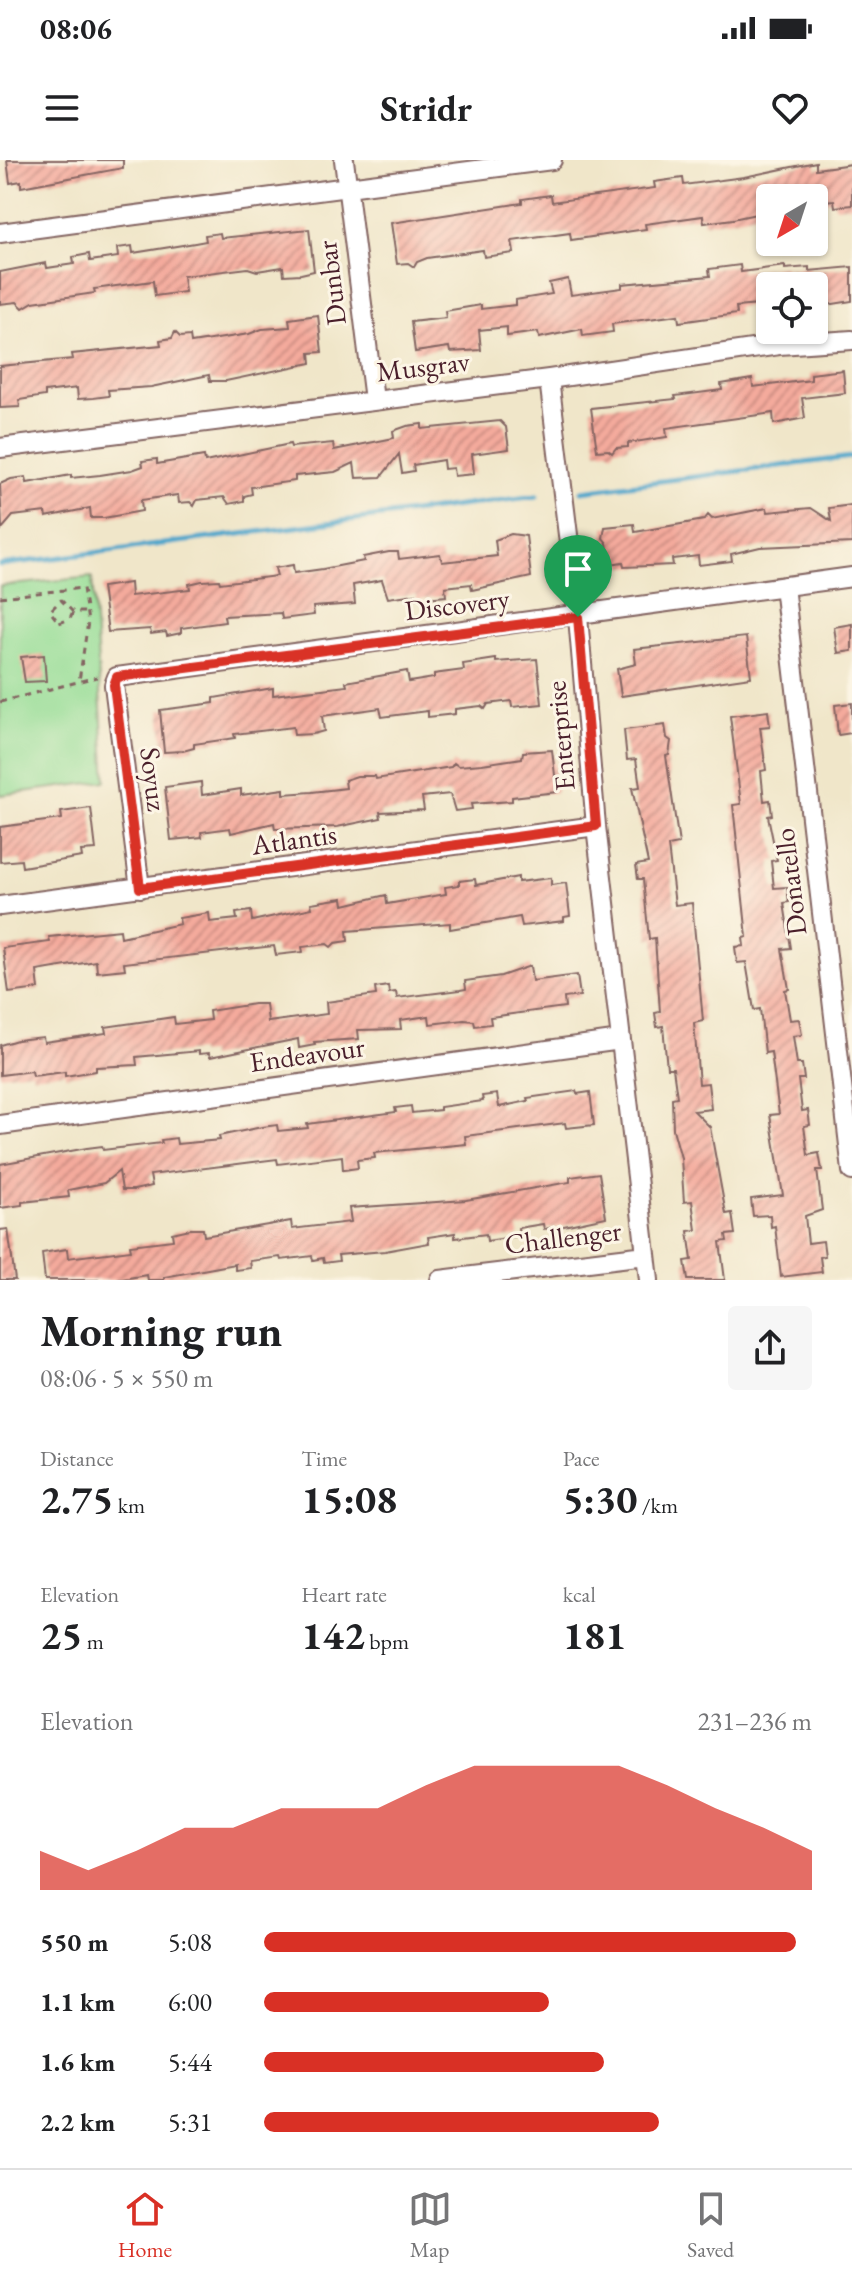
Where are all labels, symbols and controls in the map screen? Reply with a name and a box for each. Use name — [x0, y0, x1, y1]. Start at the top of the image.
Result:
text: 08:06 — [40, 9, 112, 48]
text: Stridr — [380, 85, 472, 132]
icon: menu — [40, 86, 84, 130]
icon: heart — [768, 86, 812, 130]
north arrow — [756, 184, 828, 256]
map controls — [756, 184, 828, 344]
street label: Dunbar — [308, 238, 354, 327]
button: locate — [756, 272, 828, 344]
street label: Musgrav — [374, 342, 472, 390]
pin — [544, 535, 612, 617]
icon: arrive — [556, 547, 600, 591]
street label: Discovery — [402, 580, 512, 628]
street label: Enterprise — [537, 679, 583, 793]
street label: Soyuz — [132, 745, 176, 813]
street label: Atlantis — [248, 815, 339, 863]
street label: Donatello — [766, 826, 814, 938]
street label: Endeavour — [247, 1028, 367, 1080]
street label: Challenger — [503, 1212, 624, 1262]
text: Morning run — [40, 1302, 282, 1359]
button: share — [728, 1306, 812, 1390]
text: 08:06 · 5 × 550 m — [40, 1361, 213, 1395]
text: Distance — [40, 1444, 113, 1473]
text: Time — [301, 1444, 347, 1473]
text: Pace — [563, 1444, 600, 1473]
text: 2.75 — [40, 1473, 113, 1525]
text: 15:08 — [301, 1473, 397, 1525]
text: 5:30 — [563, 1473, 637, 1525]
text: km — [113, 1491, 145, 1520]
text: /km — [637, 1491, 678, 1520]
text: Elevation — [40, 1580, 119, 1609]
text: Heart rate — [301, 1580, 387, 1609]
text: kcal — [563, 1580, 596, 1609]
text: 25 — [40, 1609, 82, 1661]
text: 142 — [301, 1609, 365, 1661]
text: 181 — [563, 1609, 626, 1661]
text: m — [82, 1627, 104, 1656]
text: bpm — [365, 1627, 409, 1656]
text: Elevation — [40, 1704, 134, 1738]
text: 231–236 m — [697, 1704, 812, 1738]
text: 550 m — [40, 1925, 108, 1959]
text: 5:08 — [168, 1925, 212, 1959]
text: 1.1 km — [40, 1985, 115, 2019]
text: 6:00 — [168, 1985, 212, 2019]
text: 1.6 km — [40, 2045, 115, 2079]
text: 5:44 — [168, 2045, 212, 2079]
text: 2.2 km — [40, 2105, 115, 2139]
text: 5:31 — [168, 2105, 212, 2139]
tab: Home — [118, 2187, 172, 2264]
tab: Map — [408, 2187, 452, 2264]
tab: Saved — [687, 2187, 734, 2264]

